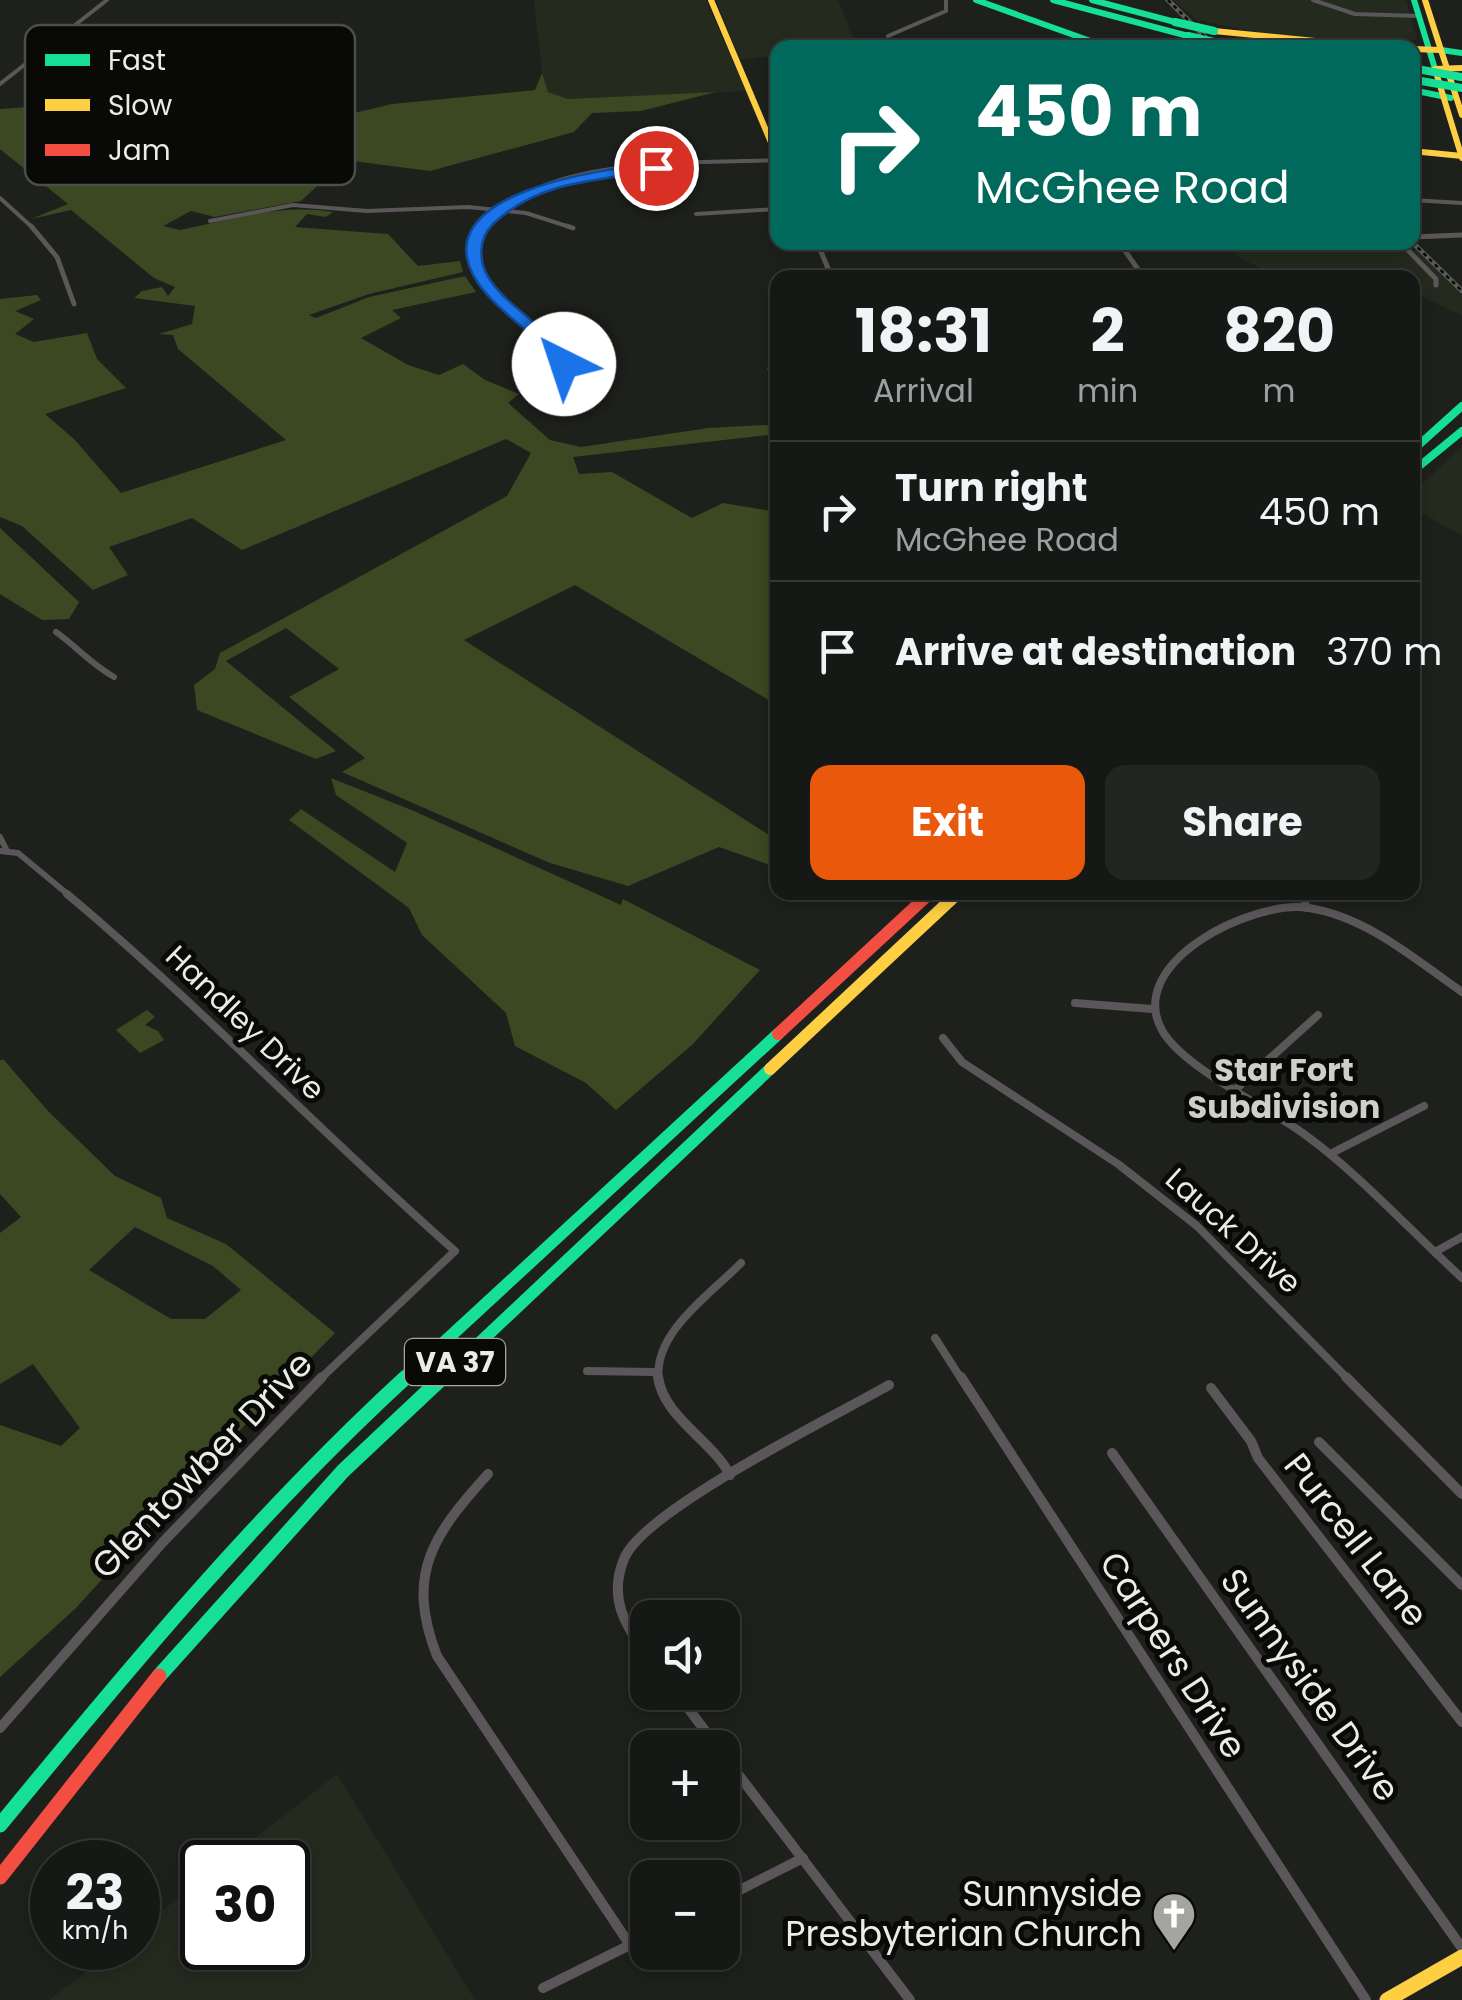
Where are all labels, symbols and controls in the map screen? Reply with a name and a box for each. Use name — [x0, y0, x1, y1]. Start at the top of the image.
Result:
legend — [25, 25, 355, 185]
text: Fast — [108, 41, 166, 80]
text: 450 m — [975, 62, 1203, 161]
icon: right — [810, 80, 940, 210]
text: Slow — [108, 86, 172, 125]
pin — [614, 126, 699, 211]
text: Jam — [108, 131, 171, 170]
icon: arrive — [629, 141, 684, 196]
text: McGhee Road — [975, 156, 1290, 219]
text: 18:31 — [855, 289, 992, 373]
text: 2 — [1090, 289, 1125, 373]
text: 820 — [1223, 289, 1335, 373]
position arrow — [512, 312, 616, 416]
text: Arrival — [873, 368, 974, 413]
text: min — [1077, 368, 1138, 413]
text: m — [1263, 368, 1296, 413]
text: Turn right — [895, 461, 1087, 514]
icon: right — [810, 484, 865, 539]
text: 450 m — [1259, 485, 1380, 538]
text: McGhee Road — [895, 517, 1119, 562]
icon: arrive — [810, 624, 865, 679]
text: Arrive at destination — [895, 625, 1296, 678]
text: 370 m — [1326, 625, 1443, 678]
button: Exit — [810, 765, 1085, 880]
button: Share — [1105, 765, 1380, 880]
street label: Handley Drive — [156, 935, 335, 1110]
district label: Star Fort Subdivision — [1188, 1047, 1380, 1129]
street label: Lauck Drive — [1156, 1158, 1311, 1303]
road number: VA 37 — [405, 1339, 505, 1385]
street label: Glentowber Drive — [80, 1340, 323, 1589]
street label: Purcell Lane — [1273, 1443, 1440, 1637]
street label: Carpers Drive — [1088, 1542, 1259, 1768]
street label: Sunnyside Drive — [1209, 1558, 1412, 1811]
map controls — [630, 1600, 740, 1970]
button: sound — [630, 1600, 740, 1710]
button: + — [630, 1730, 740, 1840]
speed limit sign: 30 — [180, 1840, 310, 1970]
text: 23 — [66, 1857, 124, 1928]
button: − — [630, 1860, 740, 1970]
place label: Sunnyside Presbyterian Church — [785, 1869, 1142, 1958]
church icon: Sunnyside Presbyterian Church — [1151, 1891, 1197, 1952]
text: km/h — [62, 1913, 128, 1948]

